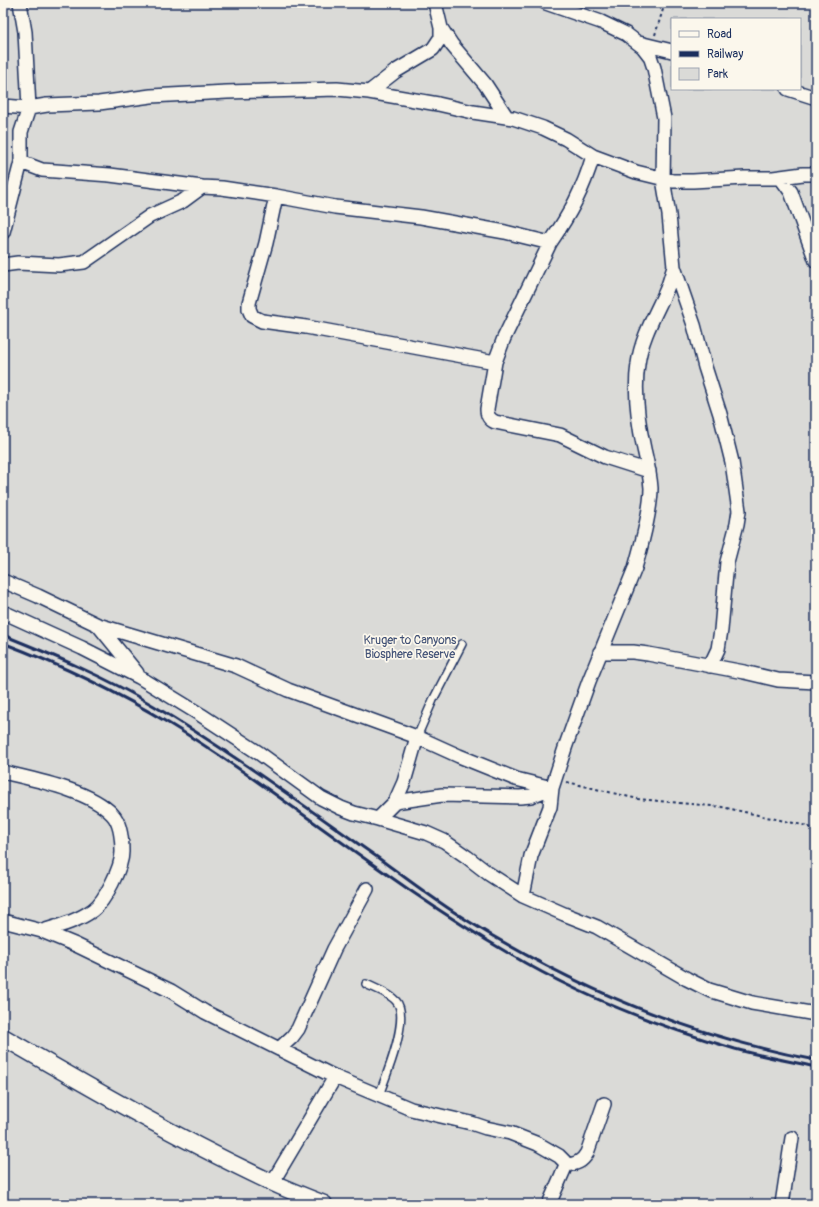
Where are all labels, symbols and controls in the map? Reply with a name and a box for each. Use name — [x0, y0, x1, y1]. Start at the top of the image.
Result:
legend — [671, 18, 801, 90]
text: Road — [707, 27, 732, 42]
text: Railway — [707, 47, 743, 62]
text: Park — [707, 67, 728, 82]
park label: Kruger to Canyons Biosphere Reserve — [364, 633, 457, 662]

